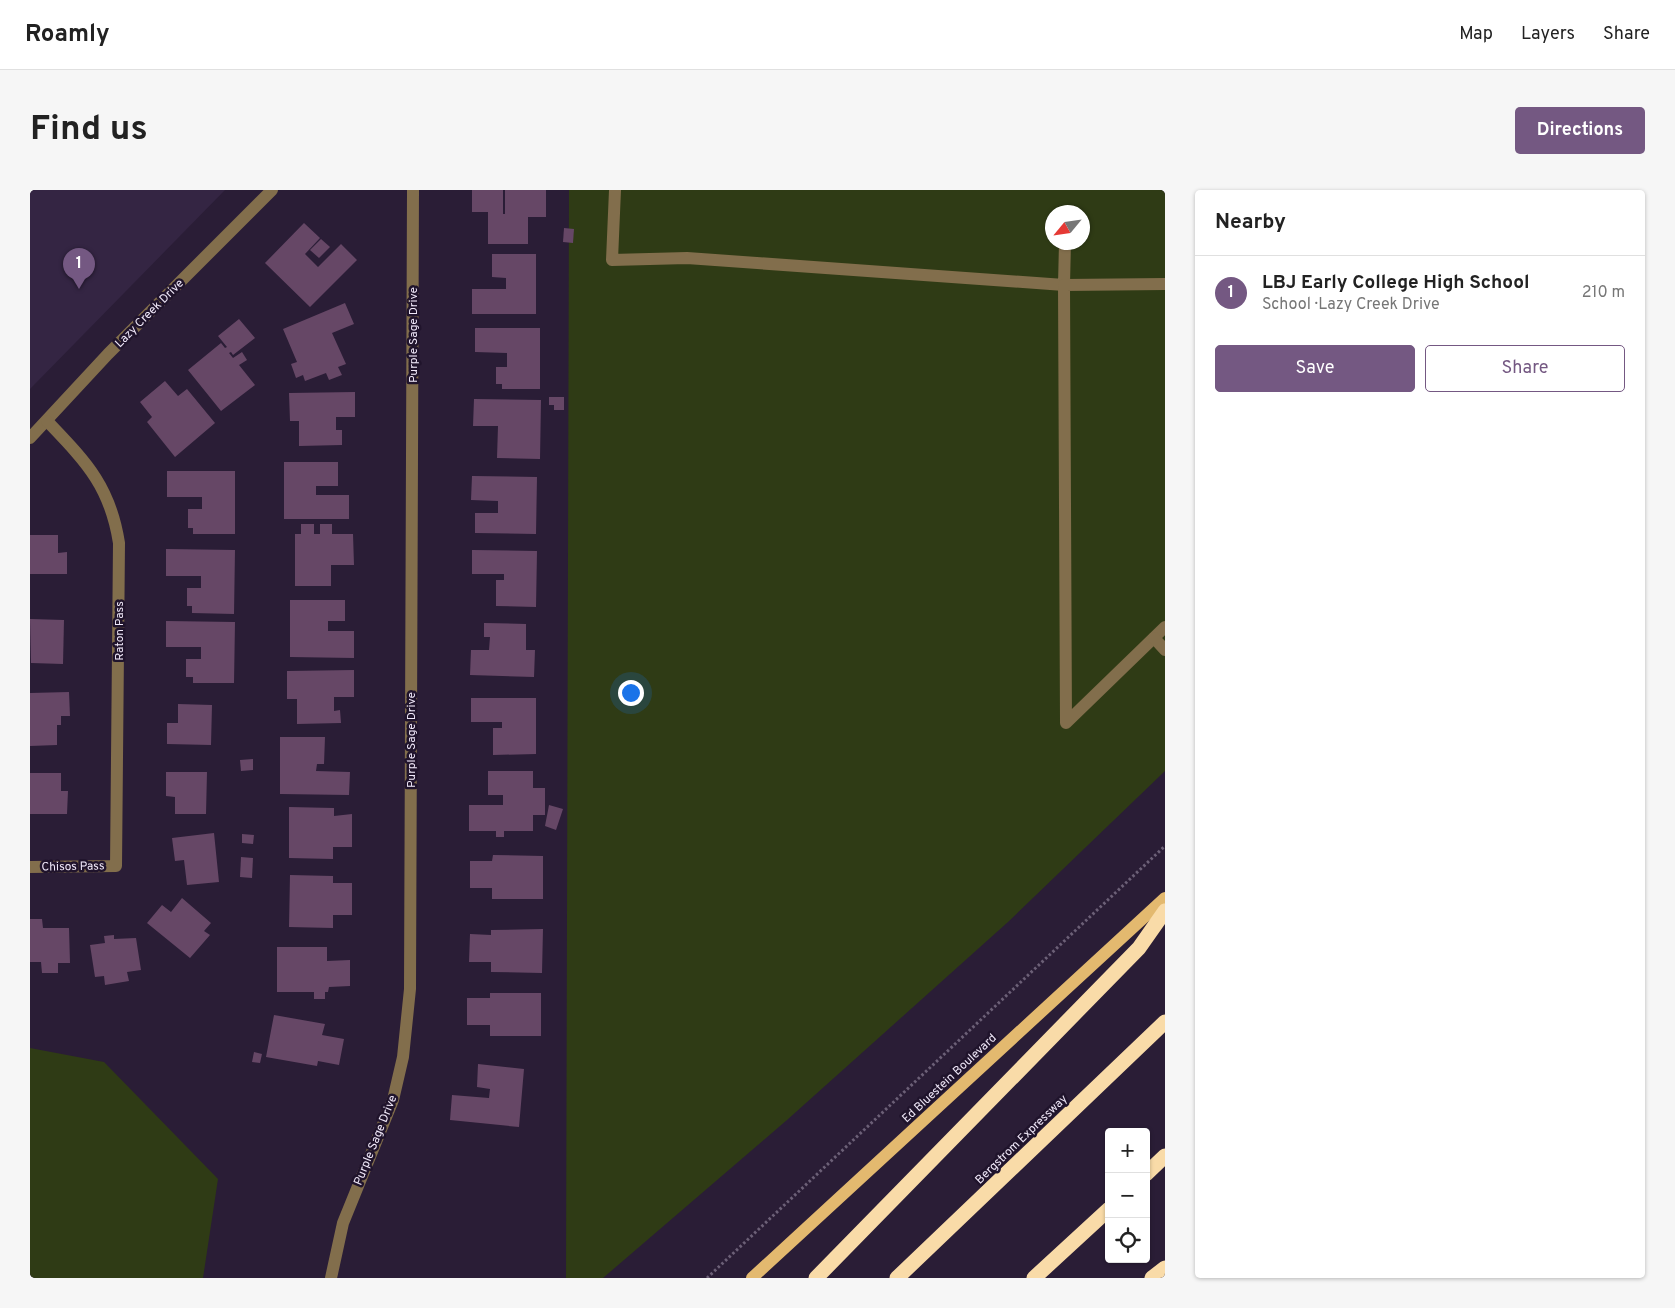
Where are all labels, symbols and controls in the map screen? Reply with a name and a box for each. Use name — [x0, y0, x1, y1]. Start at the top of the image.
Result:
text: Roamly — [25, 20, 110, 50]
text: Map — [1459, 23, 1493, 46]
text: Layers — [1521, 23, 1575, 46]
text: Share — [1603, 23, 1650, 46]
button: Directions — [1515, 107, 1645, 154]
text: Find us — [30, 108, 148, 152]
north arrow — [1045, 205, 1090, 250]
text: Nearby — [1215, 209, 1286, 236]
pin: 1 — [63, 248, 95, 289]
text: LBJ Early College High School — [1262, 271, 1529, 295]
street label: Lazy Creek Drive — [112, 276, 188, 352]
text: 1 — [1228, 283, 1234, 303]
text: 210 m — [1582, 283, 1625, 303]
street label: Purple Sage Drive — [406, 287, 422, 383]
text: School · Lazy Creek Drive — [1262, 295, 1440, 315]
button: Save — [1215, 345, 1415, 392]
button: Share — [1425, 345, 1625, 392]
street label: Raton Pass — [112, 601, 128, 661]
your location — [618, 680, 644, 706]
street label: Purple Sage Drive — [404, 692, 420, 788]
street label: Chisos Pass — [41, 858, 105, 876]
street label: Ed Bluestein Boulevard — [899, 1031, 1000, 1127]
street label: Bergstrom Expressway — [972, 1091, 1071, 1188]
street label: Purple Sage Drive — [351, 1093, 401, 1188]
map controls — [1105, 1128, 1150, 1263]
button: + — [1105, 1128, 1150, 1173]
button: − — [1105, 1173, 1150, 1218]
button: locate — [1105, 1218, 1150, 1263]

